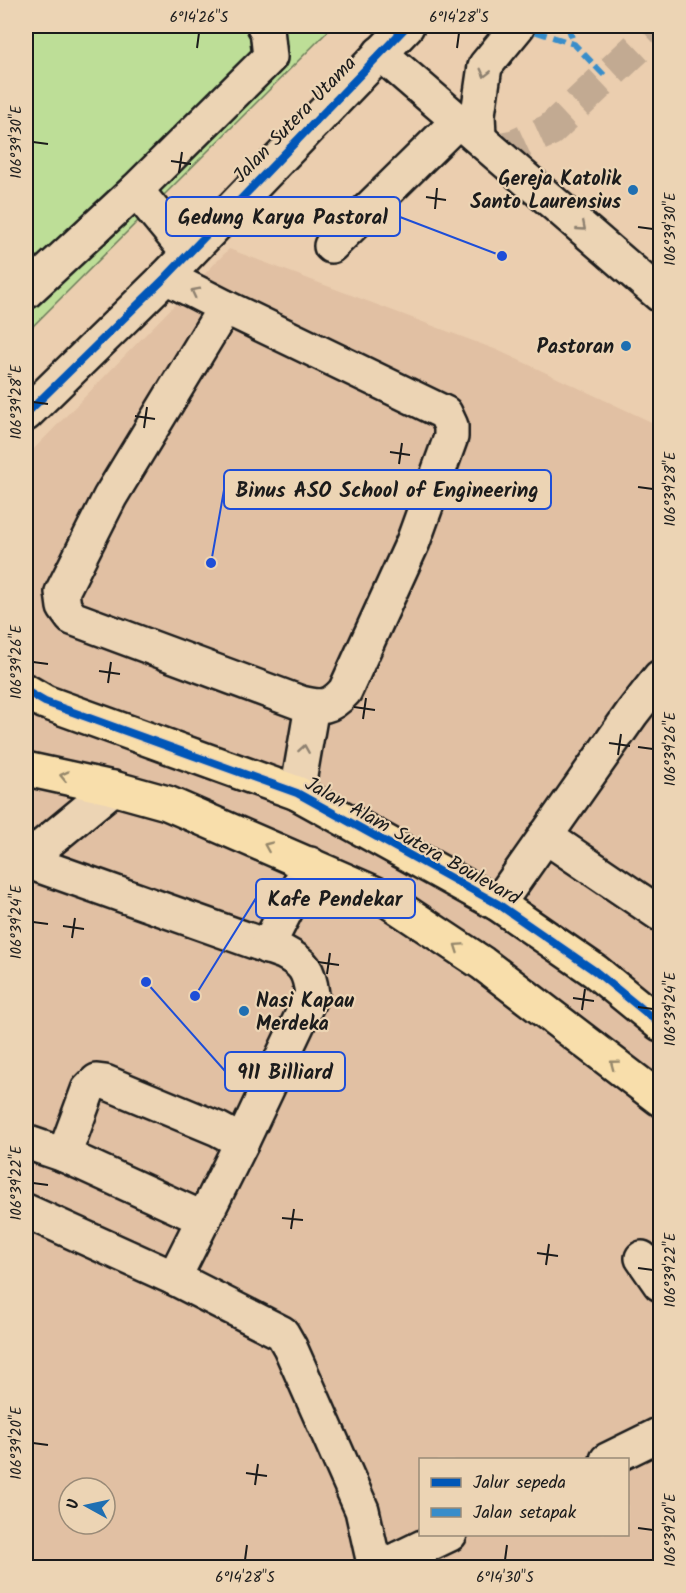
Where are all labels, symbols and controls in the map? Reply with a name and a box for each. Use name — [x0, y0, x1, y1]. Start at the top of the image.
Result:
text: 6°14'26"S — [170, 6, 228, 30]
text: 6°14'28"S — [429, 6, 489, 30]
street label: Jalan Sutera Utama — [226, 49, 365, 192]
one-way arrow — [480, 68, 493, 78]
text: 106°39'30"E — [5, 104, 29, 179]
place label: Gereja Katolik Santo Laurensius — [470, 164, 622, 219]
marker: Gereja Katolik Santo Laurensius — [626, 183, 640, 197]
text: 106°39'30"E — [659, 191, 683, 266]
callout: Gedung Karya Pastoral — [166, 197, 400, 236]
text: Gedung Karya Pastoral — [178, 202, 388, 235]
one-way arrow — [575, 220, 586, 231]
one-way arrow — [191, 288, 201, 299]
place label: Pastoran — [537, 332, 614, 364]
marker: Pastoran — [619, 339, 633, 353]
text: 106°39'28"E — [5, 363, 29, 440]
text: 106°39'28"E — [659, 450, 683, 527]
callout: Binus ASO School of Engineering — [224, 470, 551, 509]
text: Binus ASO School of Engineering — [235, 475, 539, 508]
text: 106°39'26"E — [5, 624, 29, 699]
text: 106°39'26"E — [659, 711, 683, 786]
one-way arrow — [298, 745, 310, 754]
street label: Jalan Alam Sutera Boulevard — [298, 769, 527, 915]
one-way arrow — [59, 771, 69, 784]
one-way arrow — [263, 842, 274, 854]
callout: Kafe Pendekar — [256, 879, 415, 918]
text: 106°39'24"E — [5, 884, 29, 959]
text: Kafe Pendekar — [268, 884, 404, 917]
one-way arrow — [454, 943, 465, 954]
text: 106°39'24"E — [659, 971, 683, 1046]
place label: Nasi Kapau Merdeka — [256, 986, 354, 1041]
marker: Nasi Kapau Merdeka — [237, 1004, 251, 1018]
callout: 911 Billiard — [225, 1052, 345, 1091]
text: 911 Billiard — [237, 1057, 334, 1090]
one-way arrow — [610, 1060, 621, 1071]
text: 106°39'22"E — [5, 1144, 29, 1220]
text: 106°39'22"E — [659, 1231, 683, 1307]
text: 106°39'20"E — [5, 1405, 29, 1480]
legend — [419, 1458, 629, 1536]
text: Jalur sepeda — [473, 1469, 566, 1498]
north arrow — [57, 1476, 117, 1536]
text: 106°39'20"E — [659, 1492, 683, 1567]
text: U — [61, 1497, 87, 1511]
text: Jalan setapak — [473, 1499, 577, 1528]
text: 6°14'28"S — [215, 1566, 275, 1590]
text: 6°14'30"S — [476, 1566, 534, 1590]

